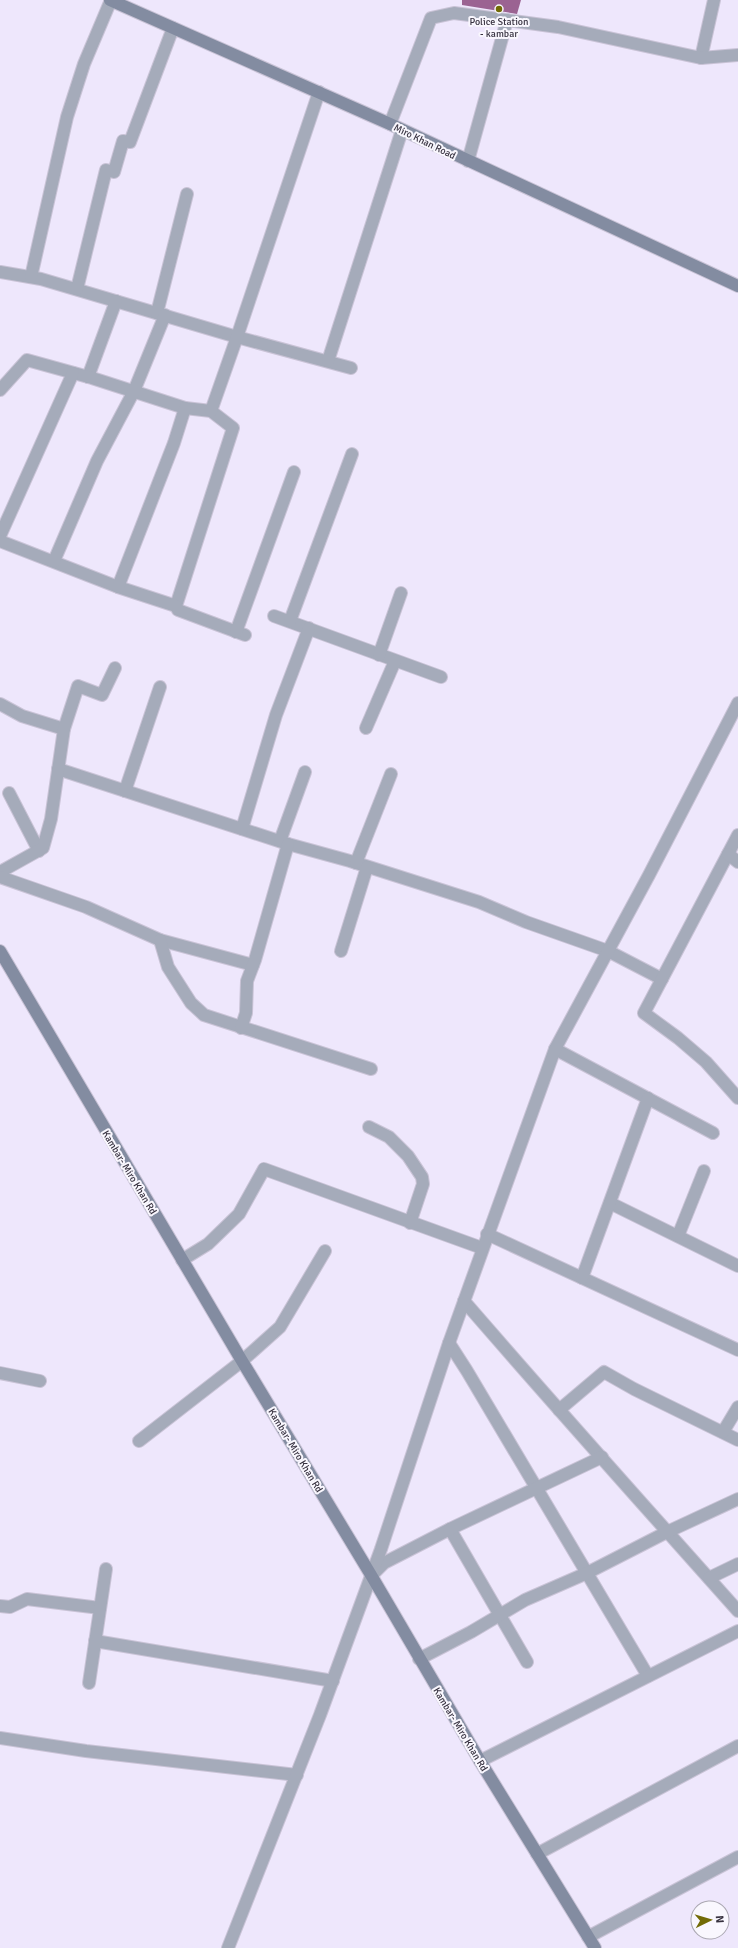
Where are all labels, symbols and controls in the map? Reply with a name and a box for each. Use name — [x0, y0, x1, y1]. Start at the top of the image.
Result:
marker: Police Station - kambar — [494, 4, 504, 14]
place label: Police Station - kambar — [469, 16, 529, 40]
street label: Miro Khan Road — [392, 122, 457, 162]
street label: Kambar- Miro Khan Rd — [99, 1128, 159, 1217]
street label: Kambar- Miro Khan Rd — [265, 1406, 325, 1495]
street label: Kambar- Miro Khan Rd — [430, 1685, 490, 1774]
north arrow — [690, 1900, 730, 1940]
text: N — [713, 1915, 726, 1924]

